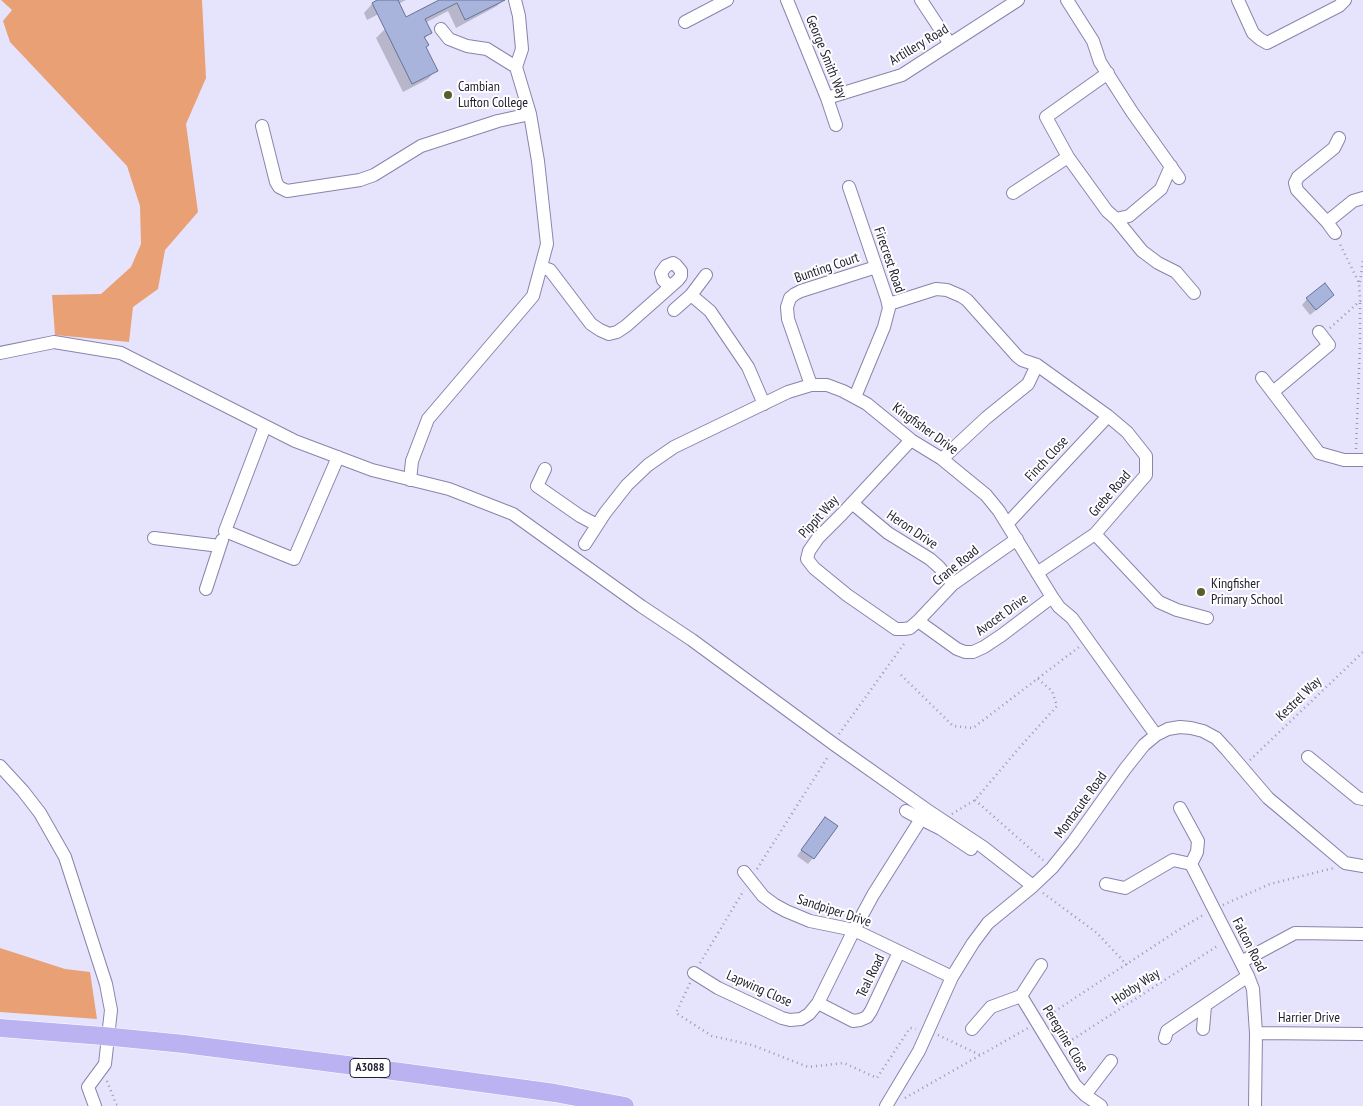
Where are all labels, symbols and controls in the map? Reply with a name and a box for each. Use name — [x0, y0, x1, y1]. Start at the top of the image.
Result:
street label: George Smith Way — [802, 13, 850, 101]
street label: Artillery Road — [886, 21, 952, 69]
place label: Cambian Lufton College — [458, 79, 528, 111]
marker: Cambian Lufton College — [442, 89, 454, 101]
street label: Firecrest Road — [870, 225, 908, 295]
street label: Bunting Court — [793, 249, 861, 287]
street label: Kingfisher Drive — [889, 400, 961, 458]
street label: Finch Close — [1022, 433, 1072, 485]
street label: Grebe Road — [1086, 468, 1134, 520]
street label: Pippit Way — [796, 492, 842, 542]
street label: Heron Drive — [883, 507, 941, 553]
street label: Crane Road — [930, 542, 982, 590]
place label: Kingfisher Primary School — [1211, 576, 1283, 608]
marker: Kingfisher Primary School — [1195, 586, 1207, 598]
street label: Avocet Drive — [973, 590, 1031, 640]
street label: Kestrel Way — [1273, 673, 1325, 725]
street label: Montacute Road — [1051, 769, 1111, 841]
street label: Sandpiper Drive — [795, 891, 873, 931]
street label: Falcon Road — [1228, 915, 1270, 975]
street label: Teal Road — [853, 952, 889, 1000]
street label: Hobby Way — [1109, 965, 1163, 1009]
street label: Lapwing Close — [724, 967, 794, 1011]
street label: Peregrine Close — [1038, 1002, 1092, 1076]
street label: Harrier Drive — [1278, 1010, 1340, 1026]
road number: A3088 — [350, 1058, 390, 1078]

